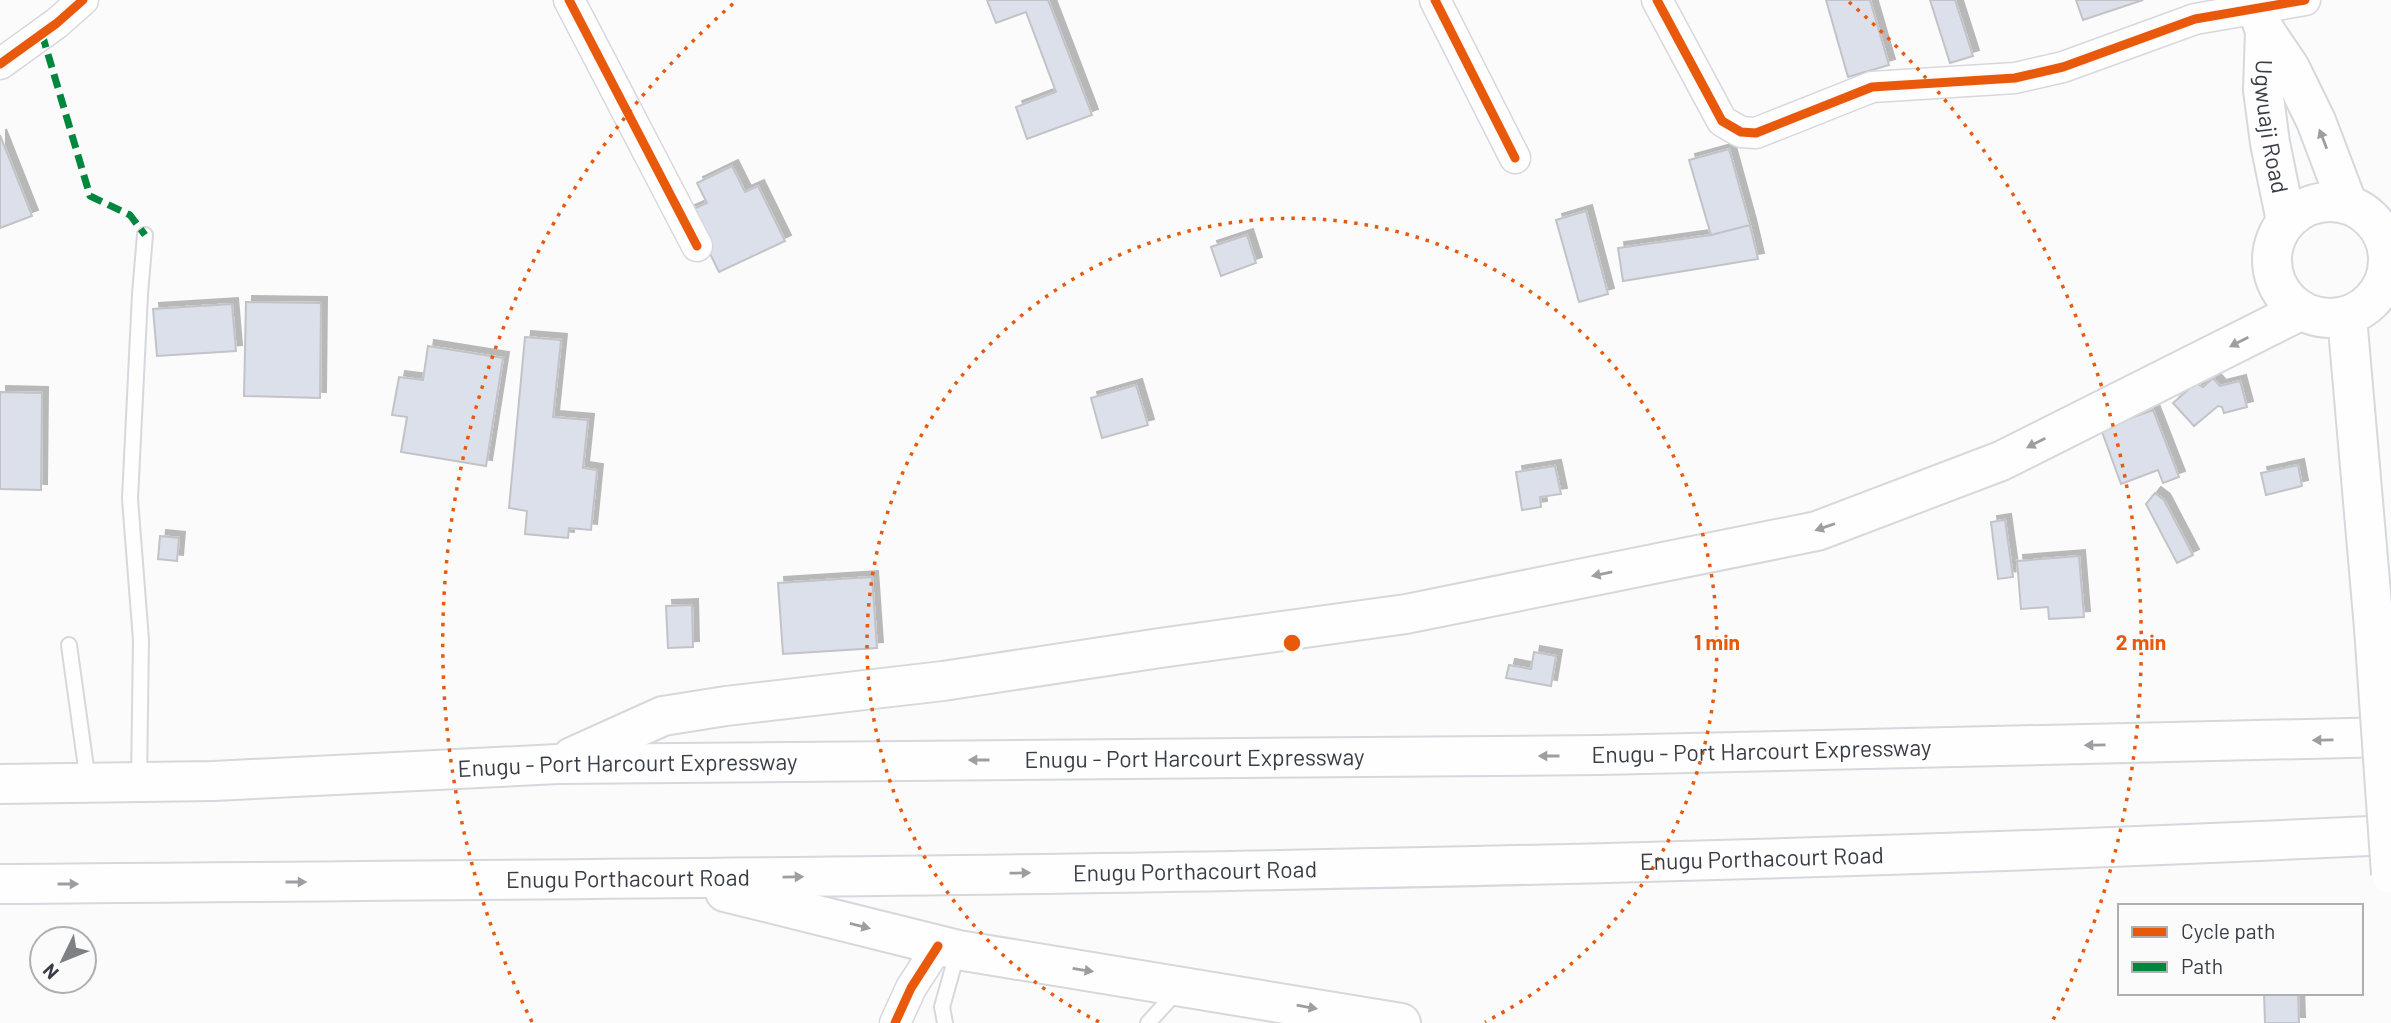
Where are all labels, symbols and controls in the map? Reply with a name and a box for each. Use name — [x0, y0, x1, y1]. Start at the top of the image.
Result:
street label: Ugwuaji Road — [2250, 59, 2295, 196]
one-way arrow — [2317, 129, 2328, 150]
one-way arrow — [2229, 336, 2249, 347]
one-way arrow — [2026, 438, 2046, 449]
one-way arrow — [1814, 522, 1835, 533]
one-way arrow — [1591, 569, 1613, 580]
text: 1 min — [1694, 629, 1740, 654]
text: 2 min — [2116, 629, 2166, 654]
centre of rings — [1280, 631, 1304, 655]
street label: Enugu - Port Harcourt Expressway — [1591, 732, 1932, 768]
one-way arrow — [2312, 734, 2334, 746]
one-way arrow — [2084, 739, 2106, 751]
street label: Enugu - Port Harcourt Expressway — [1024, 742, 1365, 773]
street label: Enugu - Port Harcourt Expressway — [457, 747, 798, 782]
one-way arrow — [1538, 750, 1560, 762]
one-way arrow — [968, 754, 990, 766]
street label: Enugu Porthacourt Road — [1639, 840, 1884, 875]
street label: Enugu Porthacourt Road — [1073, 854, 1317, 886]
street label: Enugu Porthacourt Road — [506, 863, 750, 893]
one-way arrow — [1009, 867, 1031, 879]
one-way arrow — [782, 871, 804, 883]
one-way arrow — [285, 876, 307, 888]
one-way arrow — [57, 878, 79, 890]
legend — [2118, 904, 2363, 995]
text: Cycle path — [2181, 918, 2275, 943]
one-way arrow — [849, 921, 871, 932]
north arrow — [28, 925, 98, 995]
text: Path — [2181, 953, 2223, 978]
text: N — [37, 959, 63, 984]
one-way arrow — [1072, 965, 1094, 976]
one-way arrow — [1297, 1002, 1319, 1013]

